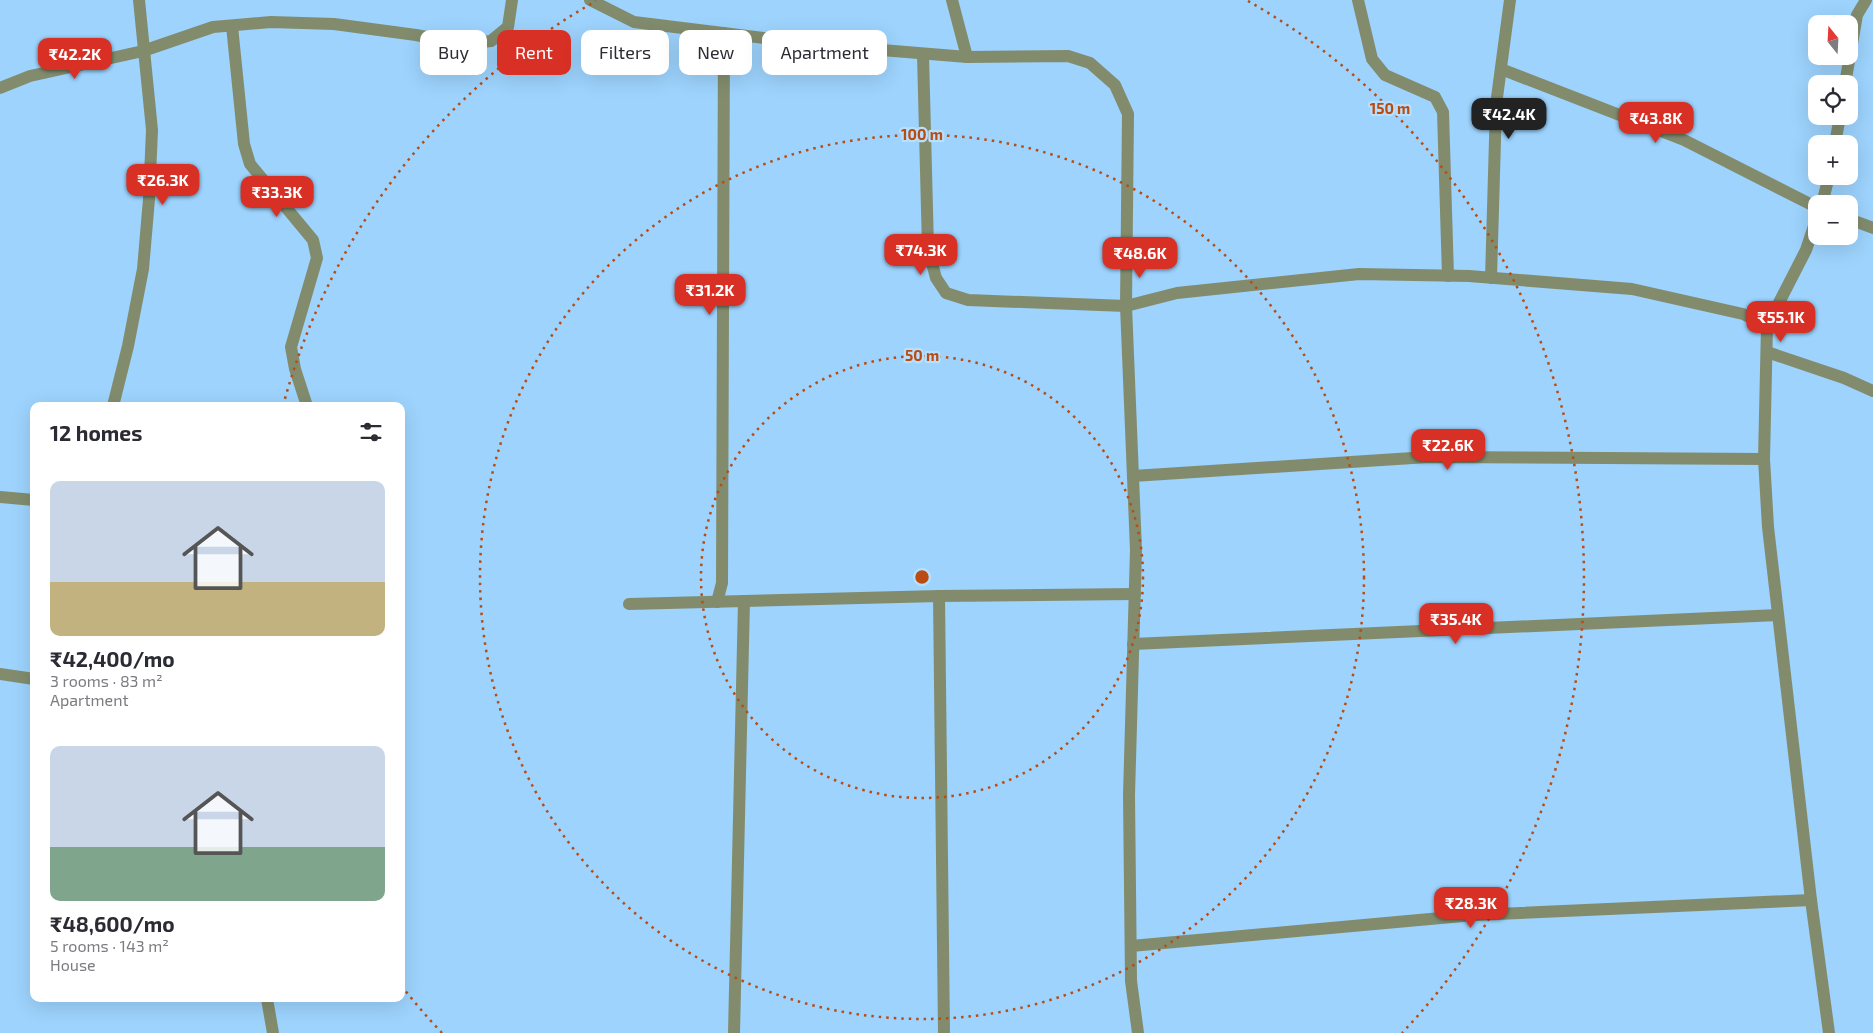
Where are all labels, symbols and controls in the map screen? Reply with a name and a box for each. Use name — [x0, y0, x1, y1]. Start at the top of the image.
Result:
north arrow — [1808, 15, 1858, 65]
map controls — [1808, 15, 1858, 245]
chip: Buy — [420, 30, 487, 75]
chip: Rent — [497, 30, 571, 75]
chip: Filters — [581, 30, 669, 75]
chip: New — [679, 30, 752, 75]
chip: Apartment — [762, 30, 887, 75]
pin: ₹42.2K — [34, 38, 116, 80]
text: ₹42.2K — [49, 44, 101, 63]
button: locate — [1808, 75, 1858, 125]
pin: ₹42.4K — [1468, 98, 1550, 140]
text: 150 m — [1370, 99, 1410, 117]
pin: ₹43.8K — [1615, 102, 1697, 144]
text: ₹42.4K — [1482, 104, 1536, 123]
text: ₹43.8K — [1630, 108, 1682, 127]
text: 100 m — [901, 125, 943, 143]
button: + — [1808, 135, 1858, 185]
pin: ₹26.3K — [122, 164, 204, 206]
text: ₹26.3K — [137, 170, 189, 189]
pin: ₹33.3K — [236, 176, 318, 218]
text: ₹33.3K — [252, 182, 302, 201]
button: − — [1808, 195, 1858, 245]
pin: ₹74.3K — [880, 234, 962, 276]
pin: ₹48.6K — [1099, 236, 1181, 279]
text: ₹74.3K — [895, 240, 947, 259]
text: ₹48.6K — [1113, 243, 1167, 262]
pin: ₹31.2K — [669, 274, 751, 316]
text: ₹31.2K — [686, 280, 734, 299]
pin: ₹55.1K — [1740, 300, 1822, 343]
text: ₹55.1K — [1757, 307, 1805, 326]
text: 50 m — [905, 346, 939, 364]
icon: filters — [357, 418, 385, 446]
text: 12 homes — [50, 420, 142, 445]
pin: ₹22.6K — [1407, 428, 1489, 471]
text: ₹22.6K — [1422, 435, 1474, 454]
icon: home — [173, 513, 263, 603]
centre of rings — [913, 568, 931, 586]
pin: ₹35.4K — [1415, 602, 1497, 645]
text: ₹35.4K — [1430, 609, 1482, 628]
text: ₹42,400/mo — [50, 646, 175, 671]
text: 3 rooms · 83 m² — [50, 671, 163, 690]
text: Apartment — [50, 690, 129, 709]
icon: home — [173, 778, 263, 868]
pin: ₹28.3K — [1430, 886, 1512, 929]
text: ₹28.3K — [1445, 893, 1497, 912]
text: ₹48,600/mo — [50, 911, 175, 936]
text: 5 rooms · 143 m² — [50, 936, 169, 955]
text: House — [50, 955, 96, 974]

